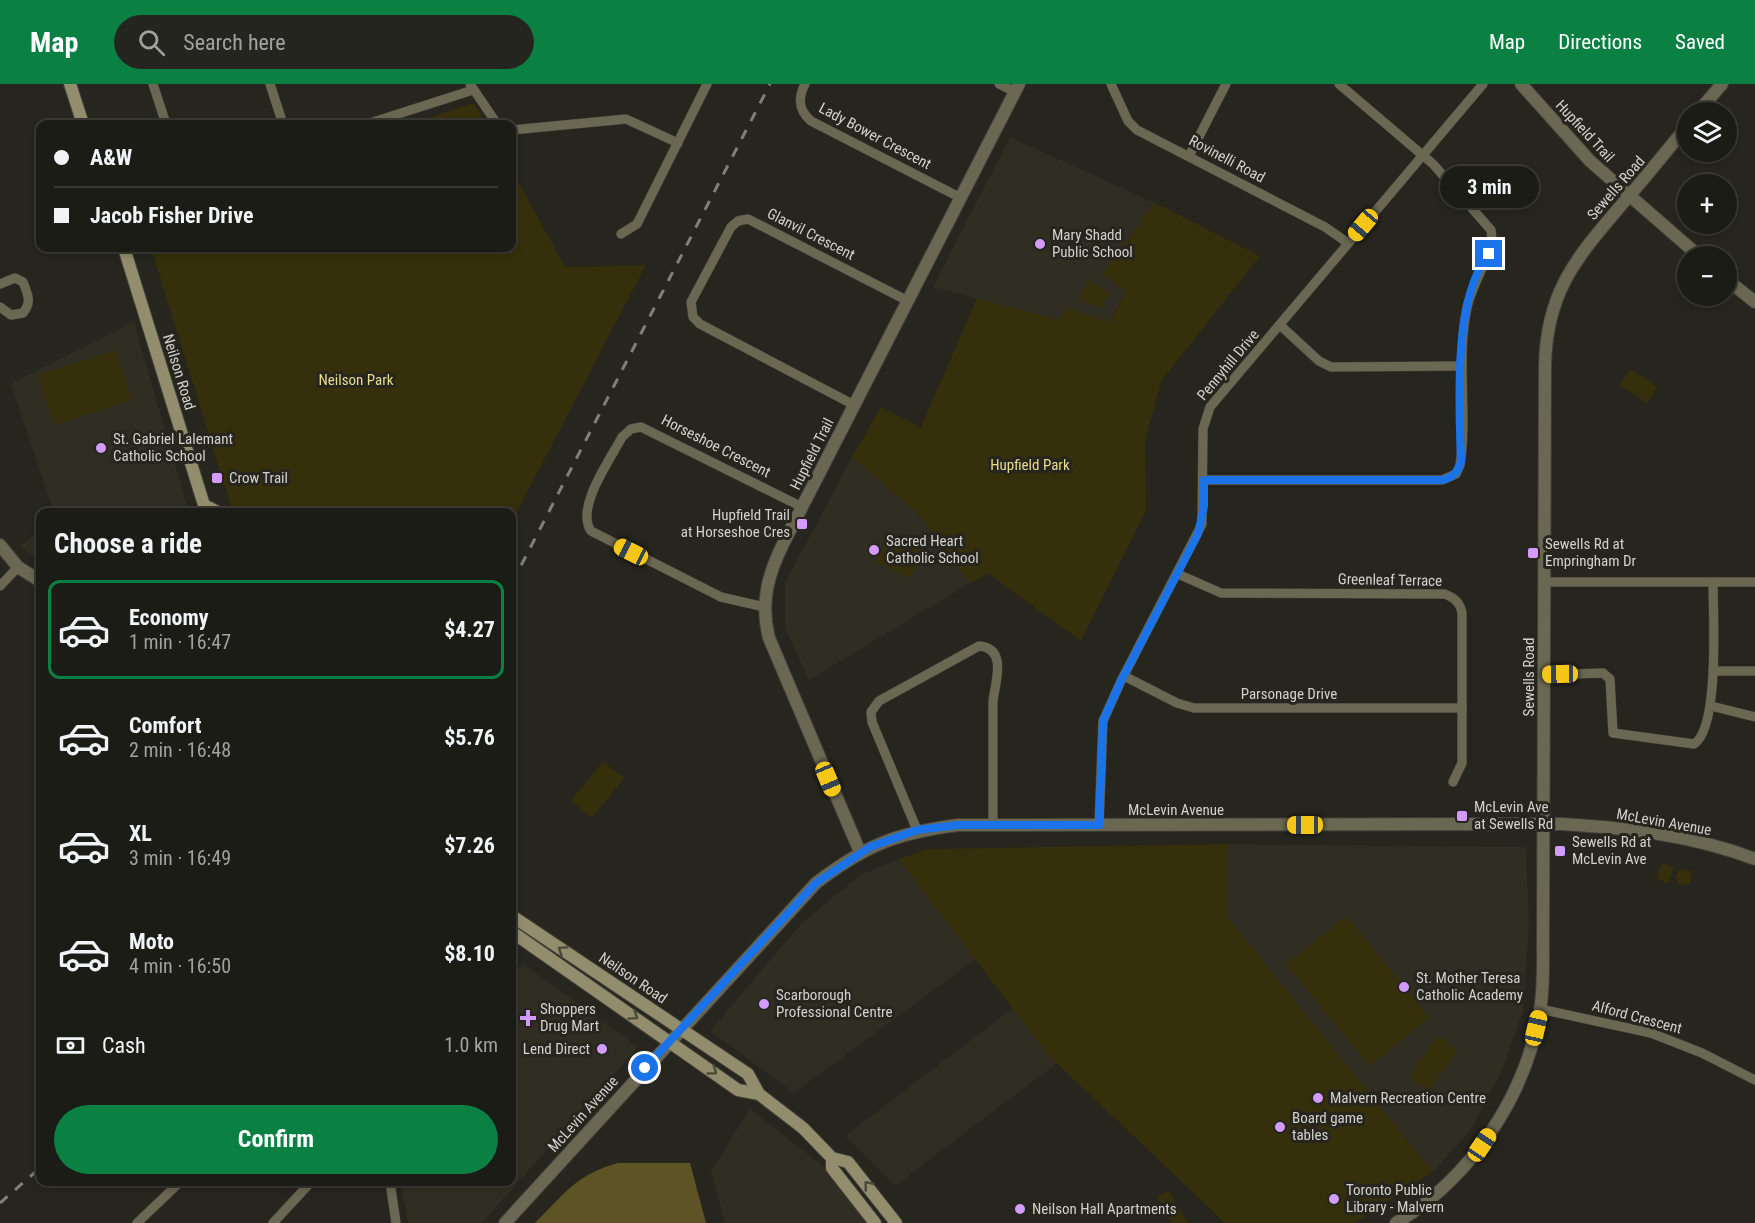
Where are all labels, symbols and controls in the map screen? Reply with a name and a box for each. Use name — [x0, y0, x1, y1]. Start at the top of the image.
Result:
search box — [114, 15, 534, 69]
text: Map — [30, 26, 78, 59]
icon: search — [135, 26, 168, 59]
text: Search here — [183, 30, 286, 55]
text: Map — [1489, 30, 1525, 54]
text: Directions — [1558, 30, 1642, 54]
text: Saved — [1675, 30, 1725, 54]
street label: Hupfield Trail — [1552, 96, 1618, 166]
street label: Lady Bower Crescent — [816, 99, 934, 173]
map controls — [1677, 102, 1737, 306]
button: layers — [1677, 102, 1737, 162]
street label: Rovinelli Road — [1186, 131, 1268, 187]
text: A&W — [90, 145, 132, 170]
street label: Sewells Road — [1583, 152, 1649, 224]
callout: 3 min — [1440, 167, 1538, 209]
button: + — [1677, 174, 1737, 234]
text: 3 min — [1467, 175, 1512, 199]
text: Jacob Fisher Drive — [90, 203, 253, 228]
street label: Glanvil Crescent — [764, 204, 858, 264]
car — [1345, 205, 1381, 245]
place label: Mary Shadd Public School — [1052, 226, 1133, 261]
marker: Mary Shadd Public School — [1033, 237, 1047, 251]
route end — [1475, 240, 1502, 267]
button: − — [1677, 246, 1737, 306]
street label: Pennyhill Drive — [1193, 326, 1263, 404]
street label: Neilson Road — [159, 332, 199, 412]
park label: Neilson Park — [318, 371, 394, 389]
street label: Horseshoe Crescent — [659, 411, 773, 481]
street label: Hupfield Trail — [786, 415, 838, 493]
place label: St. Gabriel Lalemant Catholic School — [113, 430, 233, 465]
marker: St. Gabriel Lalemant Catholic School — [94, 441, 108, 455]
park label: Hupfield Park — [990, 456, 1070, 474]
place label: Crow Trail — [229, 469, 288, 487]
marker: Crow Trail — [210, 471, 224, 485]
place label: Hupfield Trail at Horseshoe Cres — [681, 506, 790, 541]
marker: Hupfield Trail at Horseshoe Cres — [795, 517, 809, 531]
text: Choose a ride — [54, 528, 202, 560]
place label: Sacred Heart Catholic School — [886, 532, 979, 567]
place label: Sewells Rd at Empringham Dr — [1545, 535, 1637, 570]
car — [611, 536, 651, 568]
marker: Sacred Heart Catholic School — [867, 543, 881, 557]
marker: Sewells Rd at Empringham Dr — [1526, 546, 1540, 560]
street label: Greenleaf Terrace — [1338, 570, 1442, 590]
icon: car — [57, 603, 111, 657]
text: Economy — [129, 605, 209, 630]
text: $4.27 — [444, 617, 495, 642]
text: 1 min · 16:47 — [129, 630, 231, 654]
street label: Sewells Road — [1520, 638, 1538, 716]
car — [1542, 665, 1578, 683]
street label: Parsonage Drive — [1241, 685, 1337, 703]
icon: car — [57, 711, 111, 765]
text: Comfort — [129, 713, 202, 738]
text: $5.76 — [444, 725, 495, 750]
text: 2 min · 16:48 — [129, 738, 231, 762]
car — [813, 759, 843, 799]
place label: McLevin Ave at Sewells Rd — [1474, 798, 1553, 833]
street label: McLevin Avenue — [1128, 801, 1224, 819]
street label: McLevin Avenue — [1615, 805, 1713, 839]
marker: McLevin Ave at Sewells Rd — [1455, 809, 1469, 823]
car — [1287, 816, 1323, 834]
icon: car — [57, 819, 111, 873]
text: XL — [129, 821, 152, 846]
text: $7.26 — [444, 833, 495, 858]
place label: Sewells Rd at McLevin Ave — [1572, 833, 1651, 868]
marker: Sewells Rd at McLevin Ave — [1553, 844, 1567, 858]
text: 3 min · 16:49 — [129, 846, 231, 870]
icon: car — [57, 927, 111, 981]
text: Moto — [129, 929, 174, 954]
text: $8.10 — [444, 941, 495, 966]
one-way arrow — [558, 946, 569, 957]
street label: Neilson Road — [595, 949, 671, 1007]
text: 4 min · 16:50 — [129, 954, 231, 978]
place label: St. Mother Teresa Catholic Academy — [1416, 969, 1523, 1004]
marker: St. Mother Teresa Catholic Academy — [1397, 980, 1411, 994]
place label: Scarborough Professional Centre — [776, 986, 893, 1021]
street label: Alford Crescent — [1590, 996, 1684, 1038]
marker: Scarborough Professional Centre — [757, 997, 771, 1011]
place label: Shoppers Drug Mart — [540, 1000, 599, 1035]
one-way arrow — [628, 1008, 639, 1019]
car — [1523, 1008, 1549, 1048]
marker: Shoppers Drug Mart — [521, 1011, 535, 1025]
icon: cash — [54, 1029, 87, 1062]
text: Cash — [102, 1033, 146, 1058]
text: 1.0 km — [444, 1033, 498, 1057]
place label: Lend Direct — [523, 1040, 590, 1058]
marker: Lend Direct — [595, 1042, 609, 1056]
route start — [631, 1054, 658, 1081]
one-way arrow — [706, 1064, 717, 1075]
street label: McLevin Avenue — [544, 1072, 622, 1156]
place label: Malvern Recreation Centre — [1330, 1089, 1486, 1107]
marker: Malvern Recreation Centre — [1311, 1091, 1325, 1105]
button: Confirm — [54, 1105, 498, 1174]
place label: Board game tables — [1292, 1109, 1363, 1144]
marker: Board game tables — [1273, 1120, 1287, 1134]
car — [1464, 1125, 1500, 1165]
one-way arrow — [864, 1181, 875, 1192]
place label: Toronto Public Library - Malvern — [1346, 1181, 1444, 1216]
marker: Toronto Public Library - Malvern — [1327, 1192, 1341, 1206]
place label: Neilson Hall Apartments — [1032, 1200, 1177, 1218]
marker: Neilson Hall Apartments — [1013, 1202, 1027, 1216]

